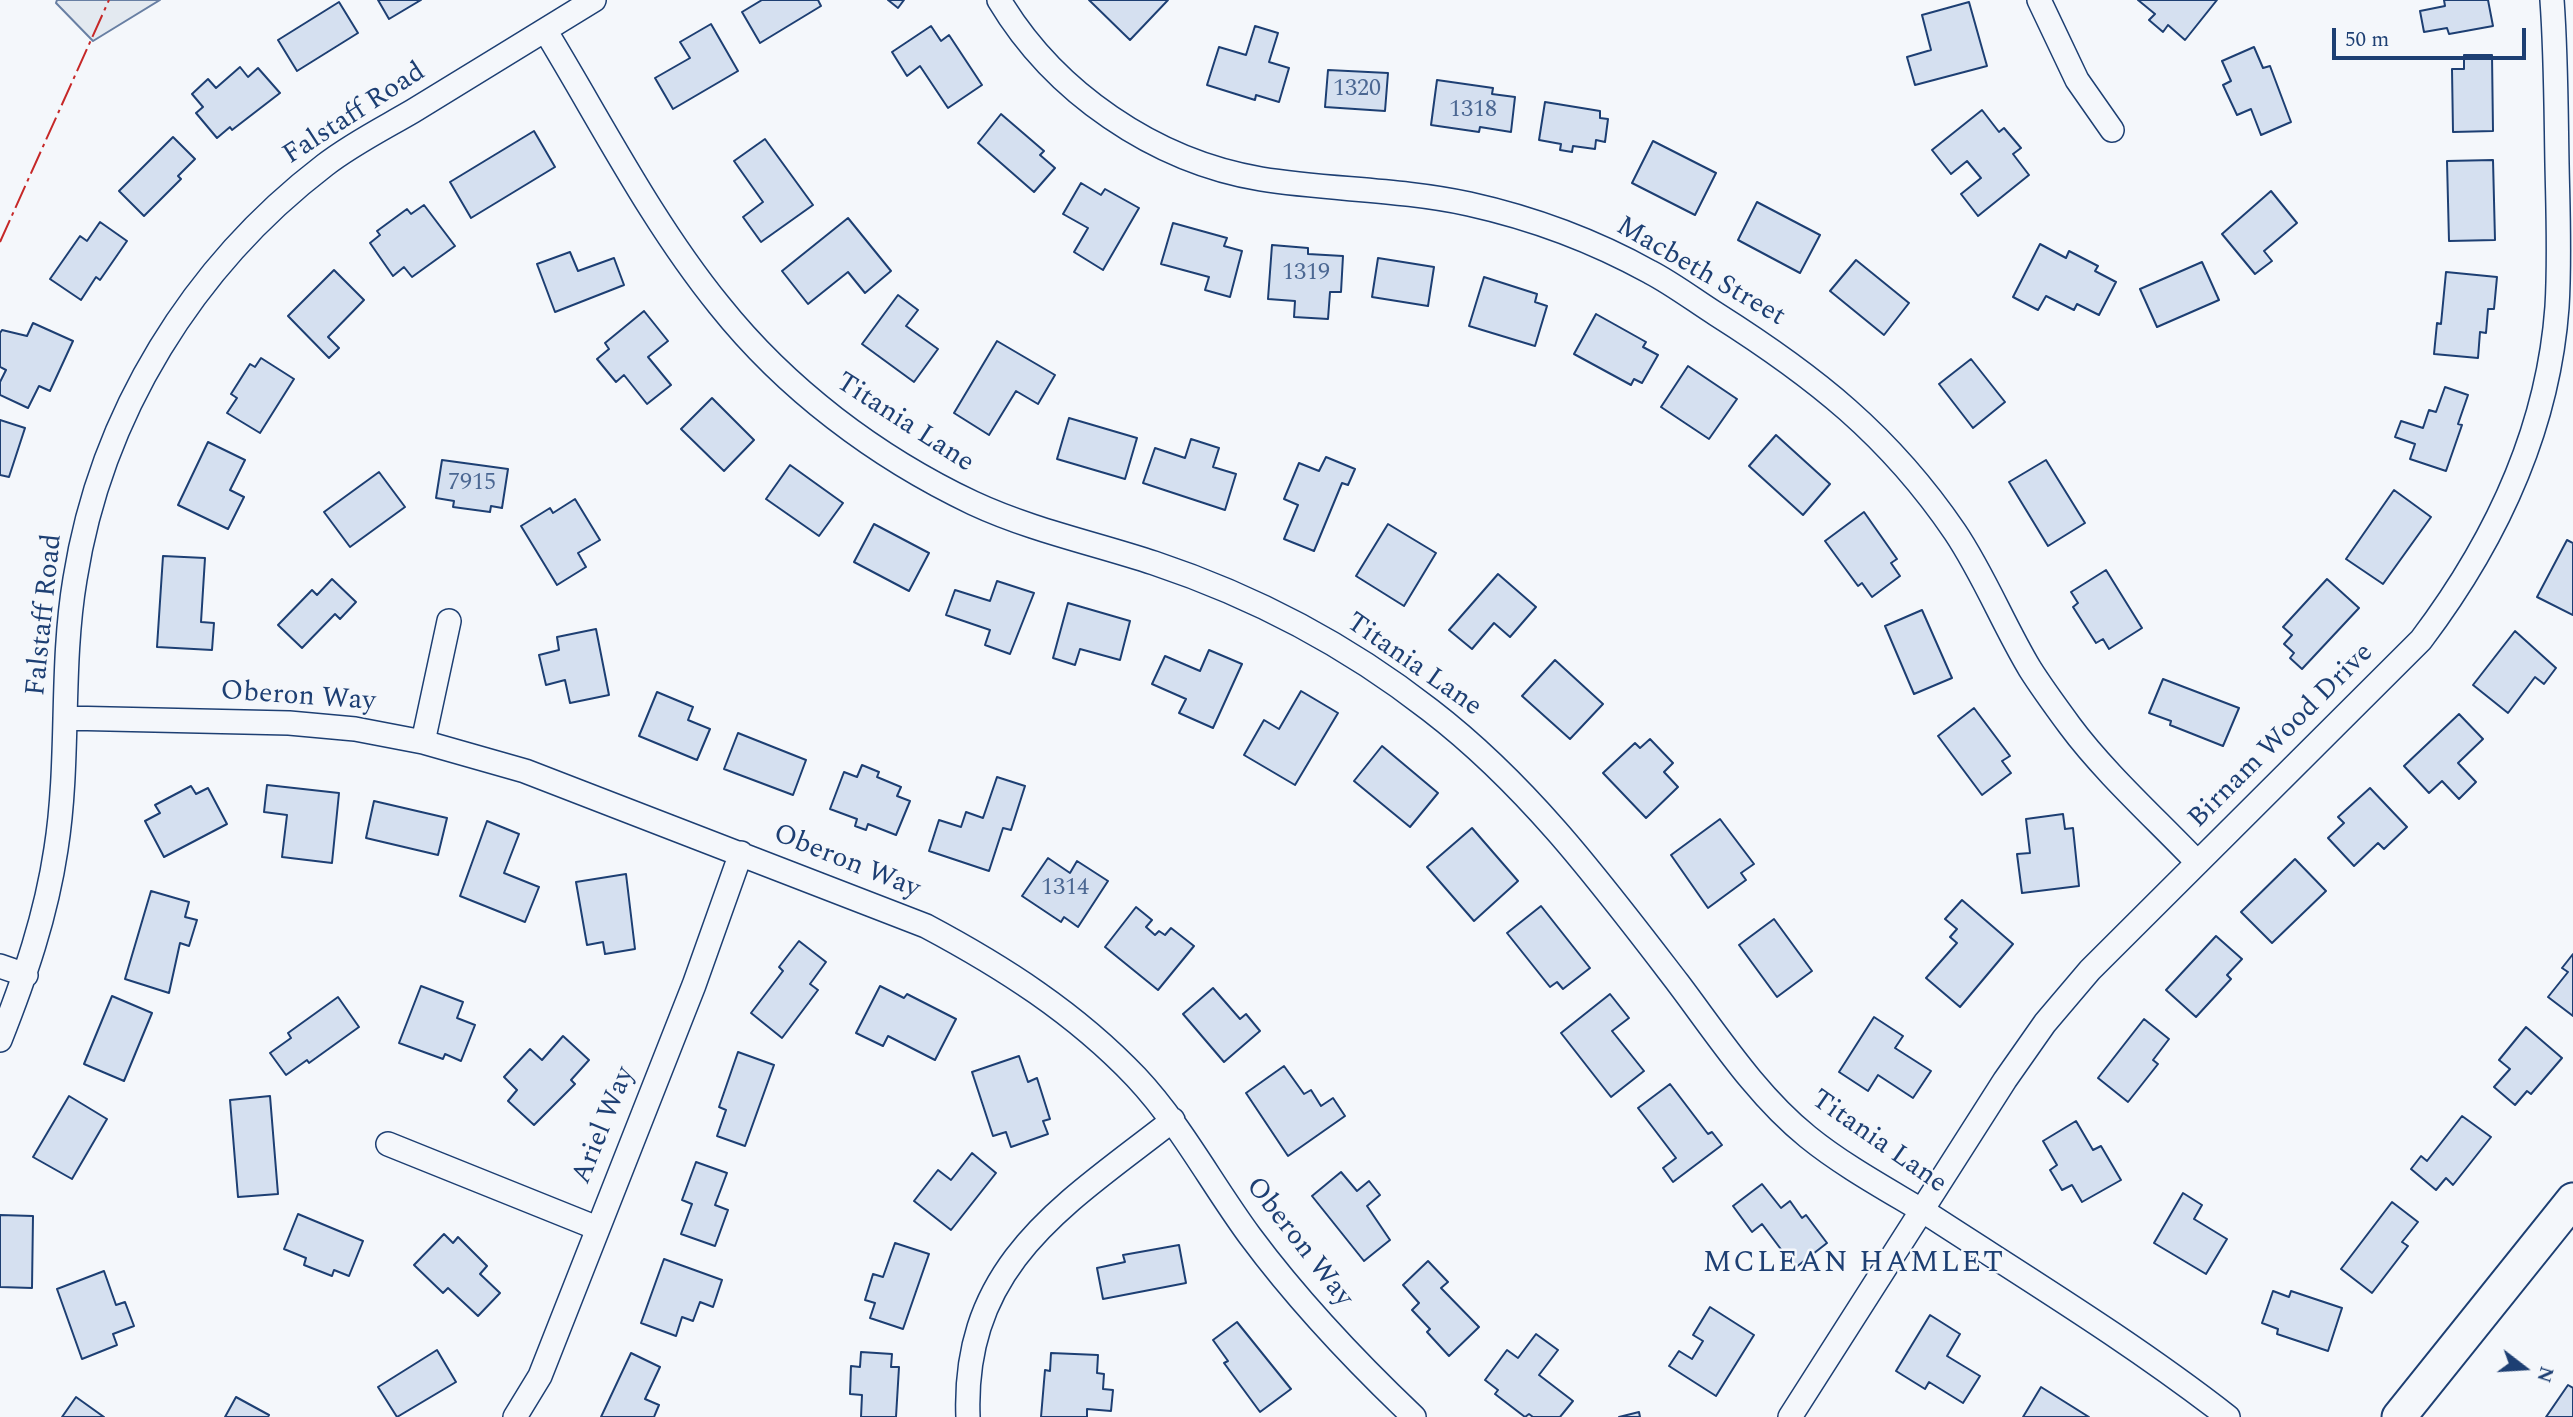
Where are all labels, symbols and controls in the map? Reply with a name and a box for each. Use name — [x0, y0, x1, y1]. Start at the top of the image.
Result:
scale bar — [2335, 14, 2529, 58]
text: 50 m — [2345, 24, 2389, 56]
street label: Falstaff Road — [278, 57, 432, 173]
house number: 1320 — [1333, 76, 1381, 104]
house number: 1318 — [1449, 97, 1497, 125]
street label: Macbeth Street — [1609, 211, 1791, 335]
house number: 1319 — [1282, 260, 1330, 288]
street label: Titania Lane — [829, 367, 979, 481]
house number: 7915 — [448, 470, 496, 498]
street label: Falstaff Road — [21, 532, 71, 698]
street label: Titania Lane — [1339, 607, 1487, 725]
street label: Birnam Wood Drive — [2182, 637, 2382, 837]
street label: Oberon Way — [219, 676, 377, 720]
street label: Oberon Way — [768, 818, 924, 908]
house number: 1314 — [1041, 875, 1089, 903]
street label: Ariel Way — [566, 1062, 644, 1190]
street label: Titania Lane — [1804, 1084, 1952, 1202]
street label: Oberon Way — [1237, 1171, 1359, 1315]
district label: MCLEAN HAMLET — [1704, 1247, 2004, 1283]
north arrow — [2489, 1333, 2559, 1403]
text: N — [2528, 1363, 2561, 1386]

